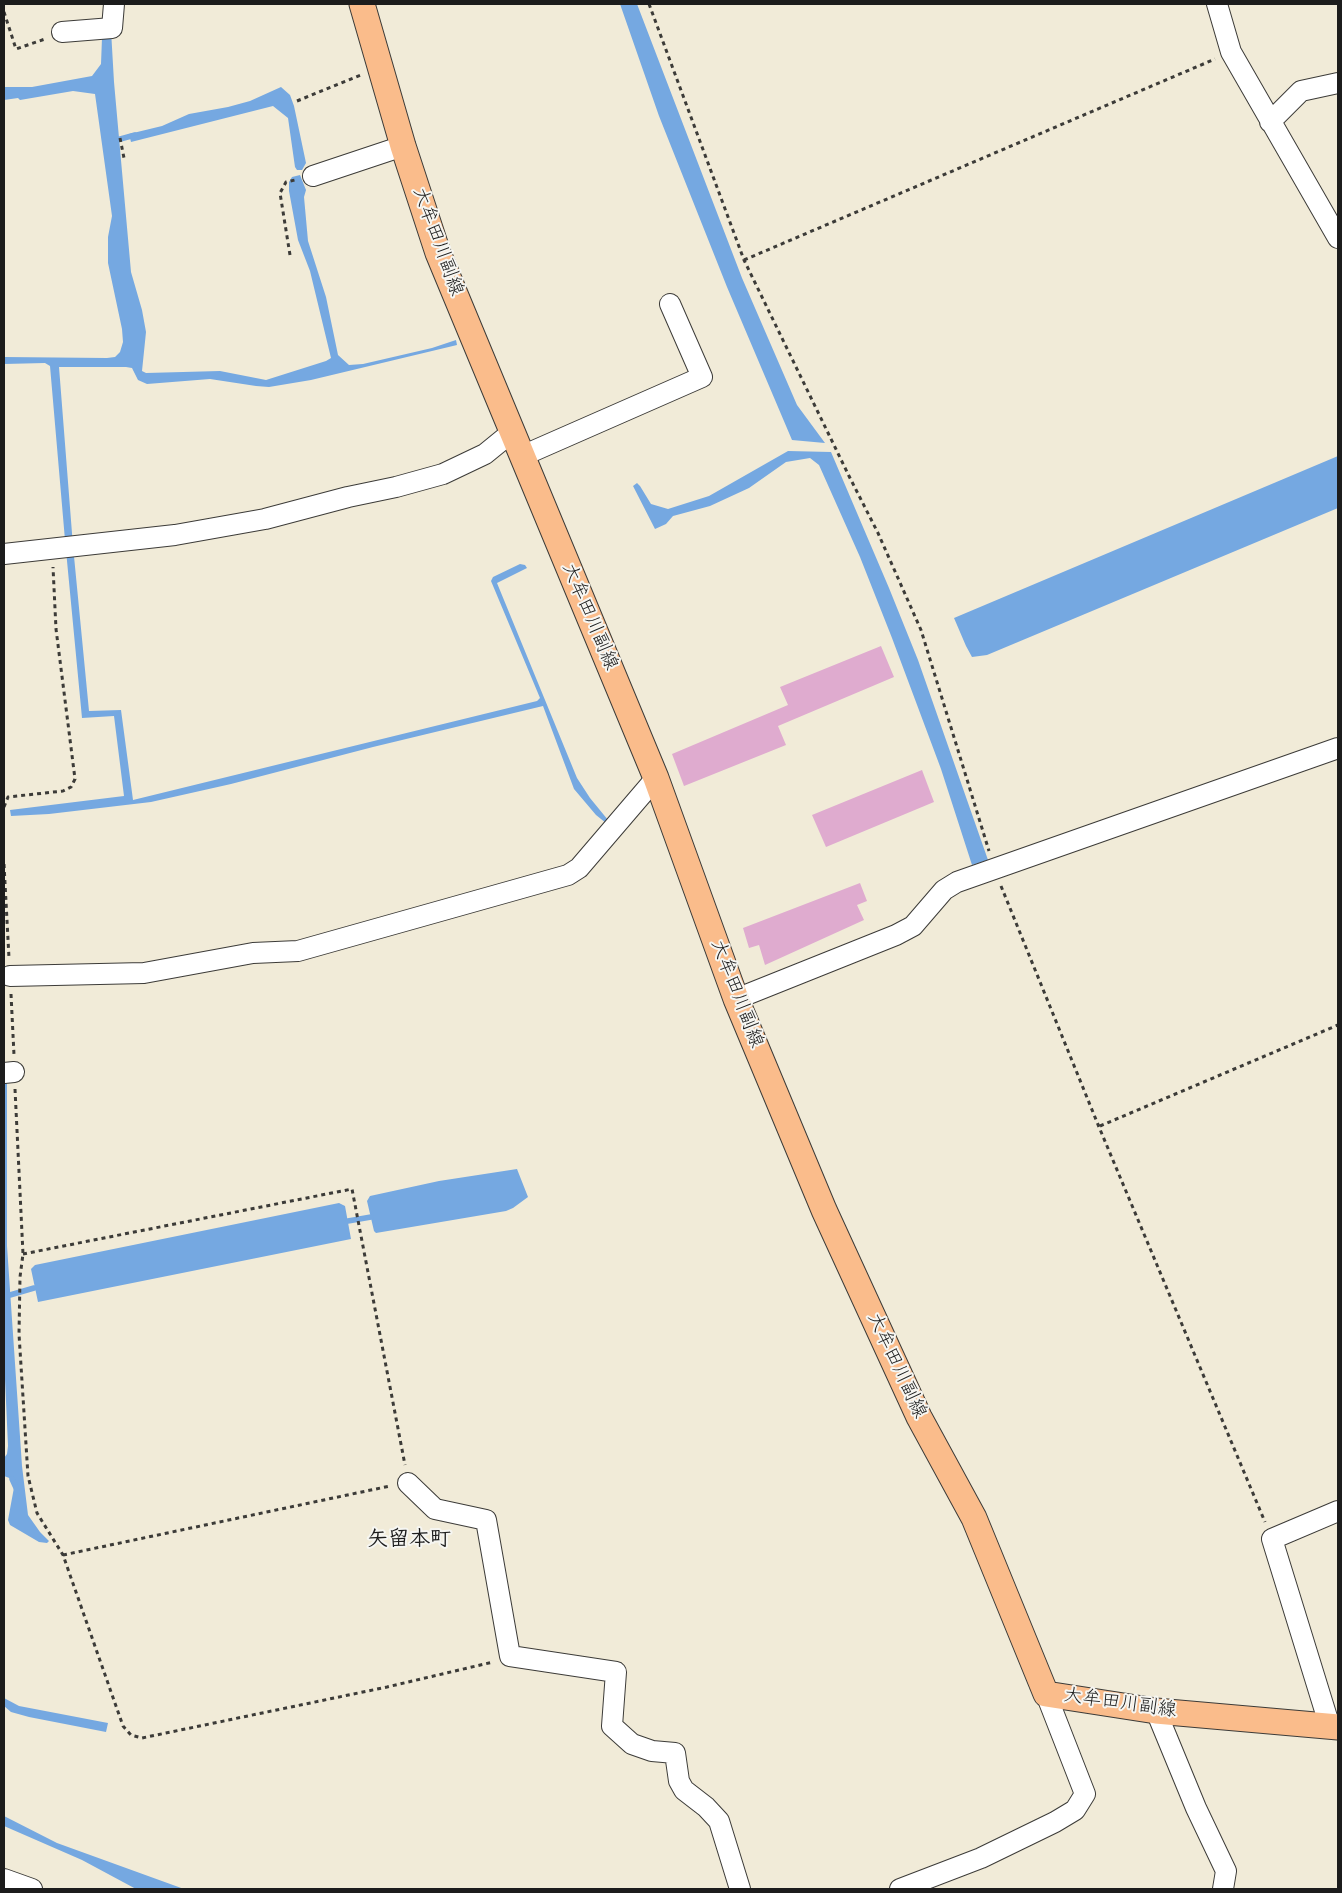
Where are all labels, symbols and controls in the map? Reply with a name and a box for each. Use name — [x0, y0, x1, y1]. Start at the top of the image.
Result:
street label: 大牟田川副線 — [407, 185, 467, 299]
street label: 大牟田川副線 — [556, 560, 622, 674]
street label: 大牟田川副線 — [705, 937, 767, 1051]
street label: 大牟田川副線 — [862, 1310, 930, 1422]
district label: 矢留本町 — [367, 1528, 451, 1554]
street label: 大牟田川副線 — [1062, 1685, 1178, 1723]

